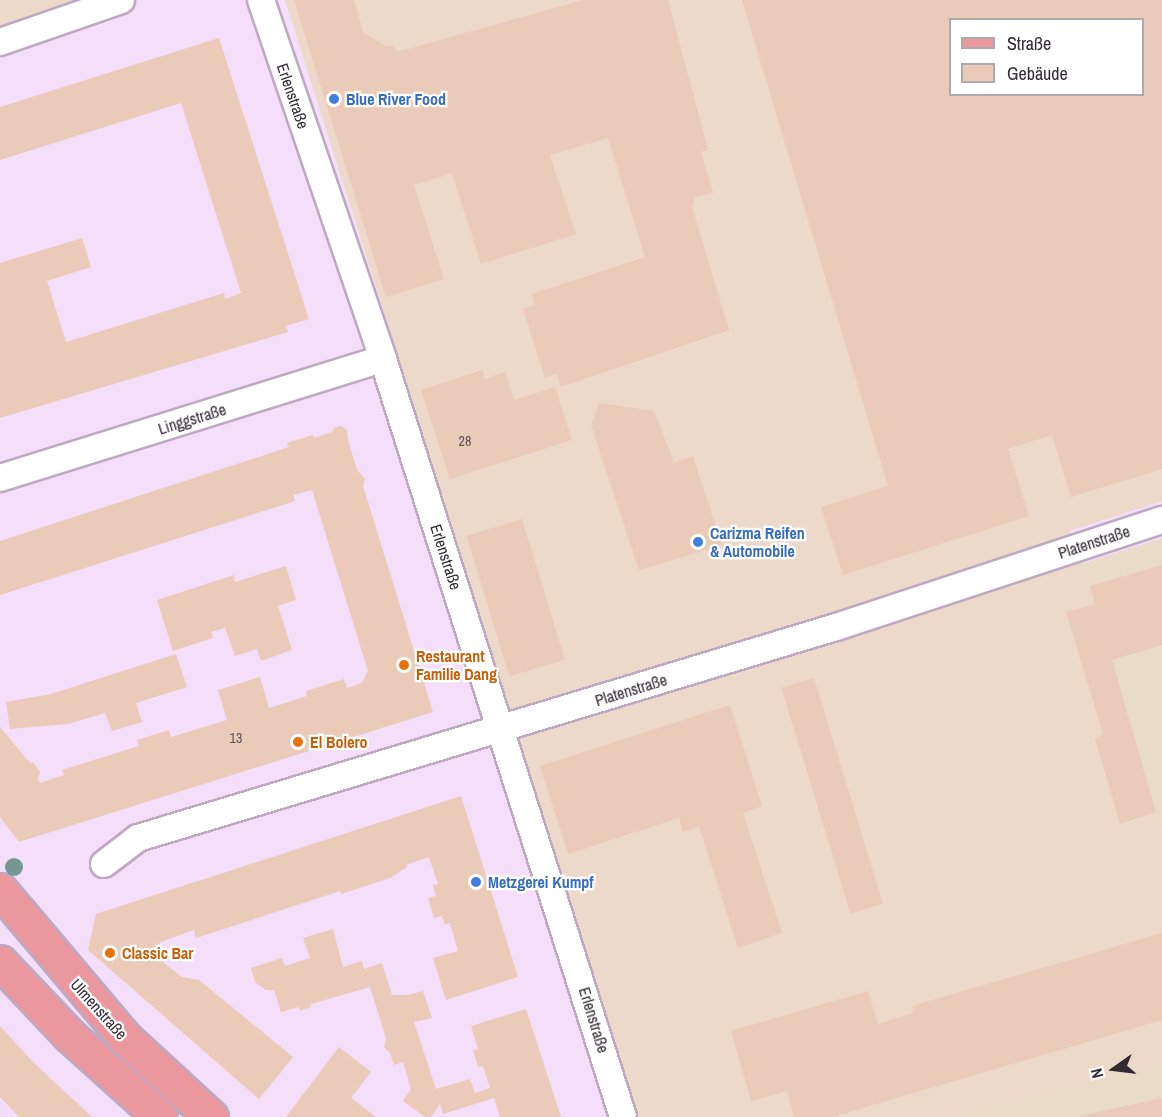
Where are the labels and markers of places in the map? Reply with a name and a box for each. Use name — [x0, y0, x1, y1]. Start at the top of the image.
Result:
place label: Blue River Food — [346, 89, 446, 109]
marker: Blue River Food — [327, 92, 341, 106]
place label: Carizma Reifen & Automobile — [710, 523, 805, 561]
marker: Carizma Reifen & Automobile — [691, 535, 705, 549]
place label: Restaurant Familie Dang — [416, 646, 497, 684]
marker: Restaurant Familie Dang — [397, 658, 411, 672]
place label: El Bolero — [310, 732, 368, 752]
marker: El Bolero — [291, 735, 305, 749]
place label: Metzgerei Kumpf — [488, 872, 594, 892]
marker: Metzgerei Kumpf — [469, 875, 483, 889]
place label: Classic Bar — [122, 943, 193, 963]
marker: Classic Bar — [103, 946, 117, 960]

